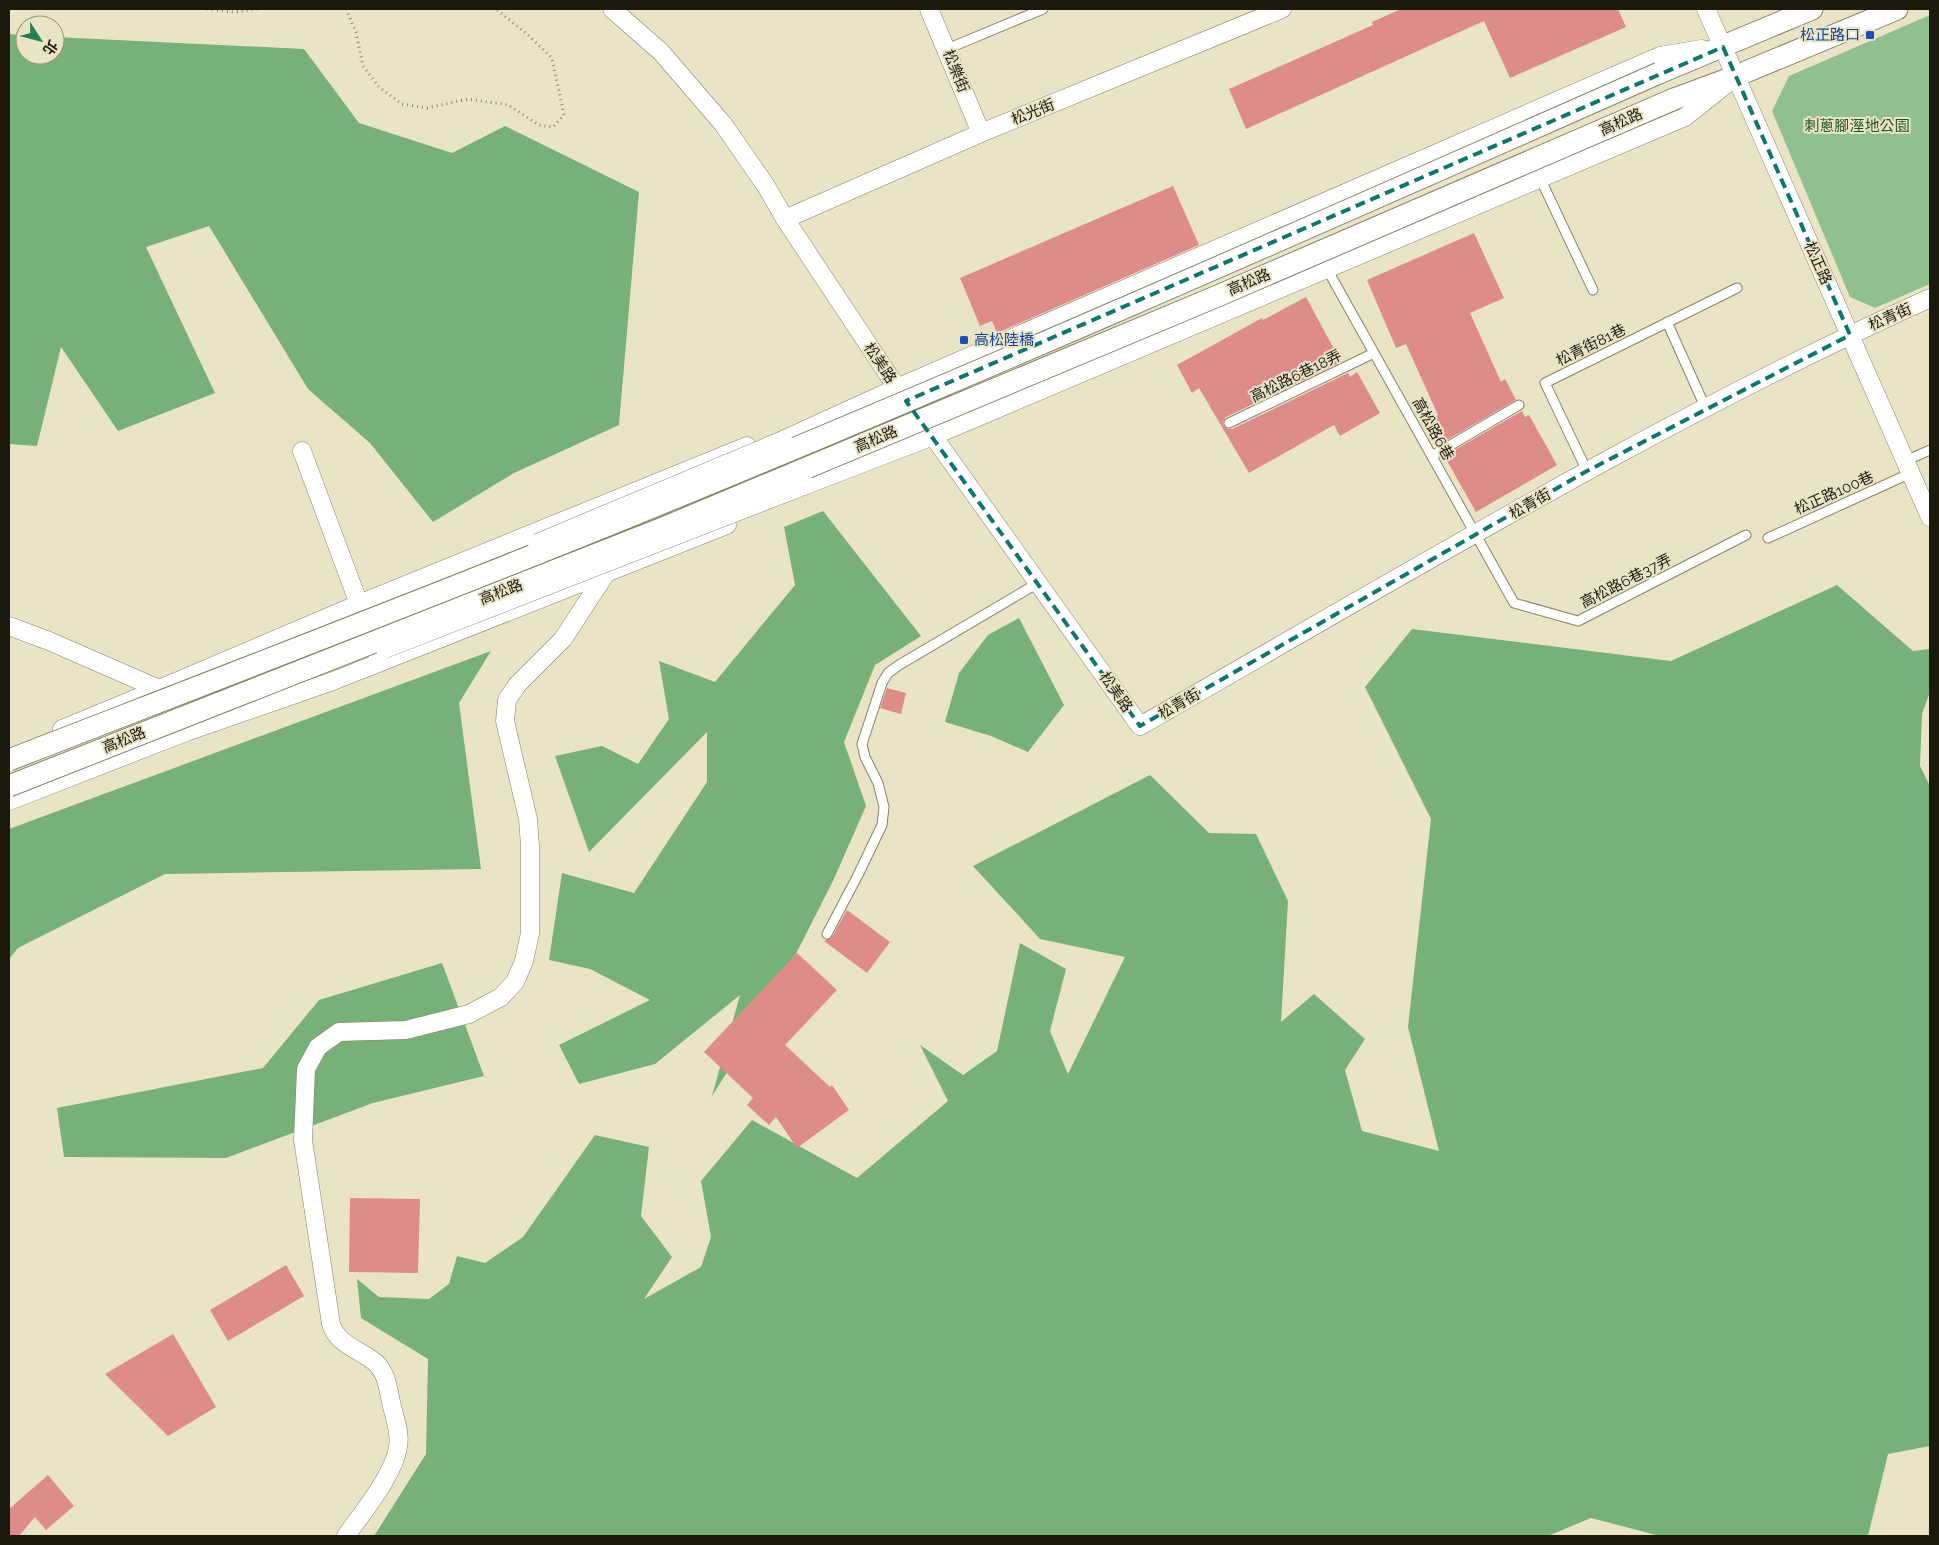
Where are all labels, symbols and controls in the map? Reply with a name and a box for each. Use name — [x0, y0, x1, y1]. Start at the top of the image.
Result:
north arrow — [15, 15, 65, 65]
place label: 松正路口 — [1800, 26, 1860, 44]
marker: 松正路口 — [1864, 29, 1876, 41]
text: 北 — [40, 37, 61, 58]
street label: 松樂街 — [939, 47, 973, 95]
street label: 松光街 — [1009, 95, 1057, 129]
street label: 高松路 — [1597, 105, 1645, 139]
park label: 刺蔥腳溼地公園 — [1804, 117, 1910, 135]
street label: 松正路 — [1801, 239, 1835, 287]
street label: 高松路 — [1225, 265, 1273, 299]
street label: 松青街 — [1866, 300, 1914, 334]
street label: 松青街81巷 — [1553, 320, 1629, 370]
place label: 高松陸橋 — [974, 331, 1034, 349]
marker: 高松陸橋 — [958, 334, 970, 346]
street label: 松美路 — [860, 339, 900, 387]
street label: 高松路6巷18弄 — [1247, 346, 1345, 406]
street label: 高松路6巷 — [1408, 394, 1458, 464]
street label: 高松路 — [852, 422, 900, 456]
street label: 松正路100巷 — [1792, 468, 1876, 518]
street label: 松青街 — [1506, 485, 1554, 523]
street label: 高松路6巷37弄 — [1577, 550, 1675, 612]
street label: 高松路 — [477, 576, 525, 608]
street label: 松美路 — [1096, 668, 1136, 716]
street label: 松青街 — [1155, 685, 1203, 723]
street label: 高松路 — [100, 723, 148, 757]

